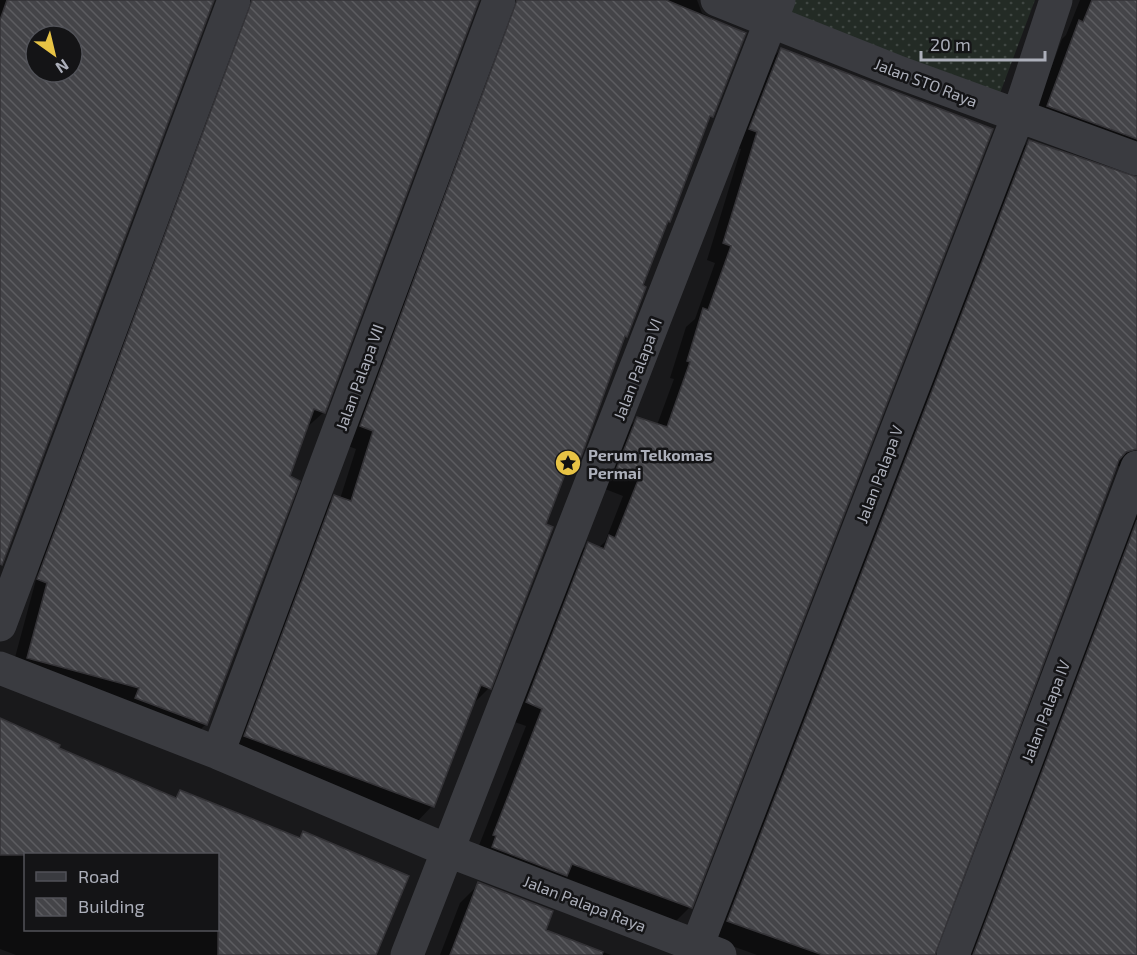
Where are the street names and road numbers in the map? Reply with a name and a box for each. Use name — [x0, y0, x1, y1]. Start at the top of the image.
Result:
street label: Jalan STO Raya — [872, 54, 980, 110]
street label: Jalan Palapa VI — [609, 315, 665, 423]
street label: Jalan Palapa VII — [331, 321, 387, 433]
street label: Jalan Palapa V — [852, 422, 906, 526]
street label: Jalan Palapa IV — [1017, 657, 1073, 765]
street label: Jalan Palapa Raya — [521, 871, 649, 935]

